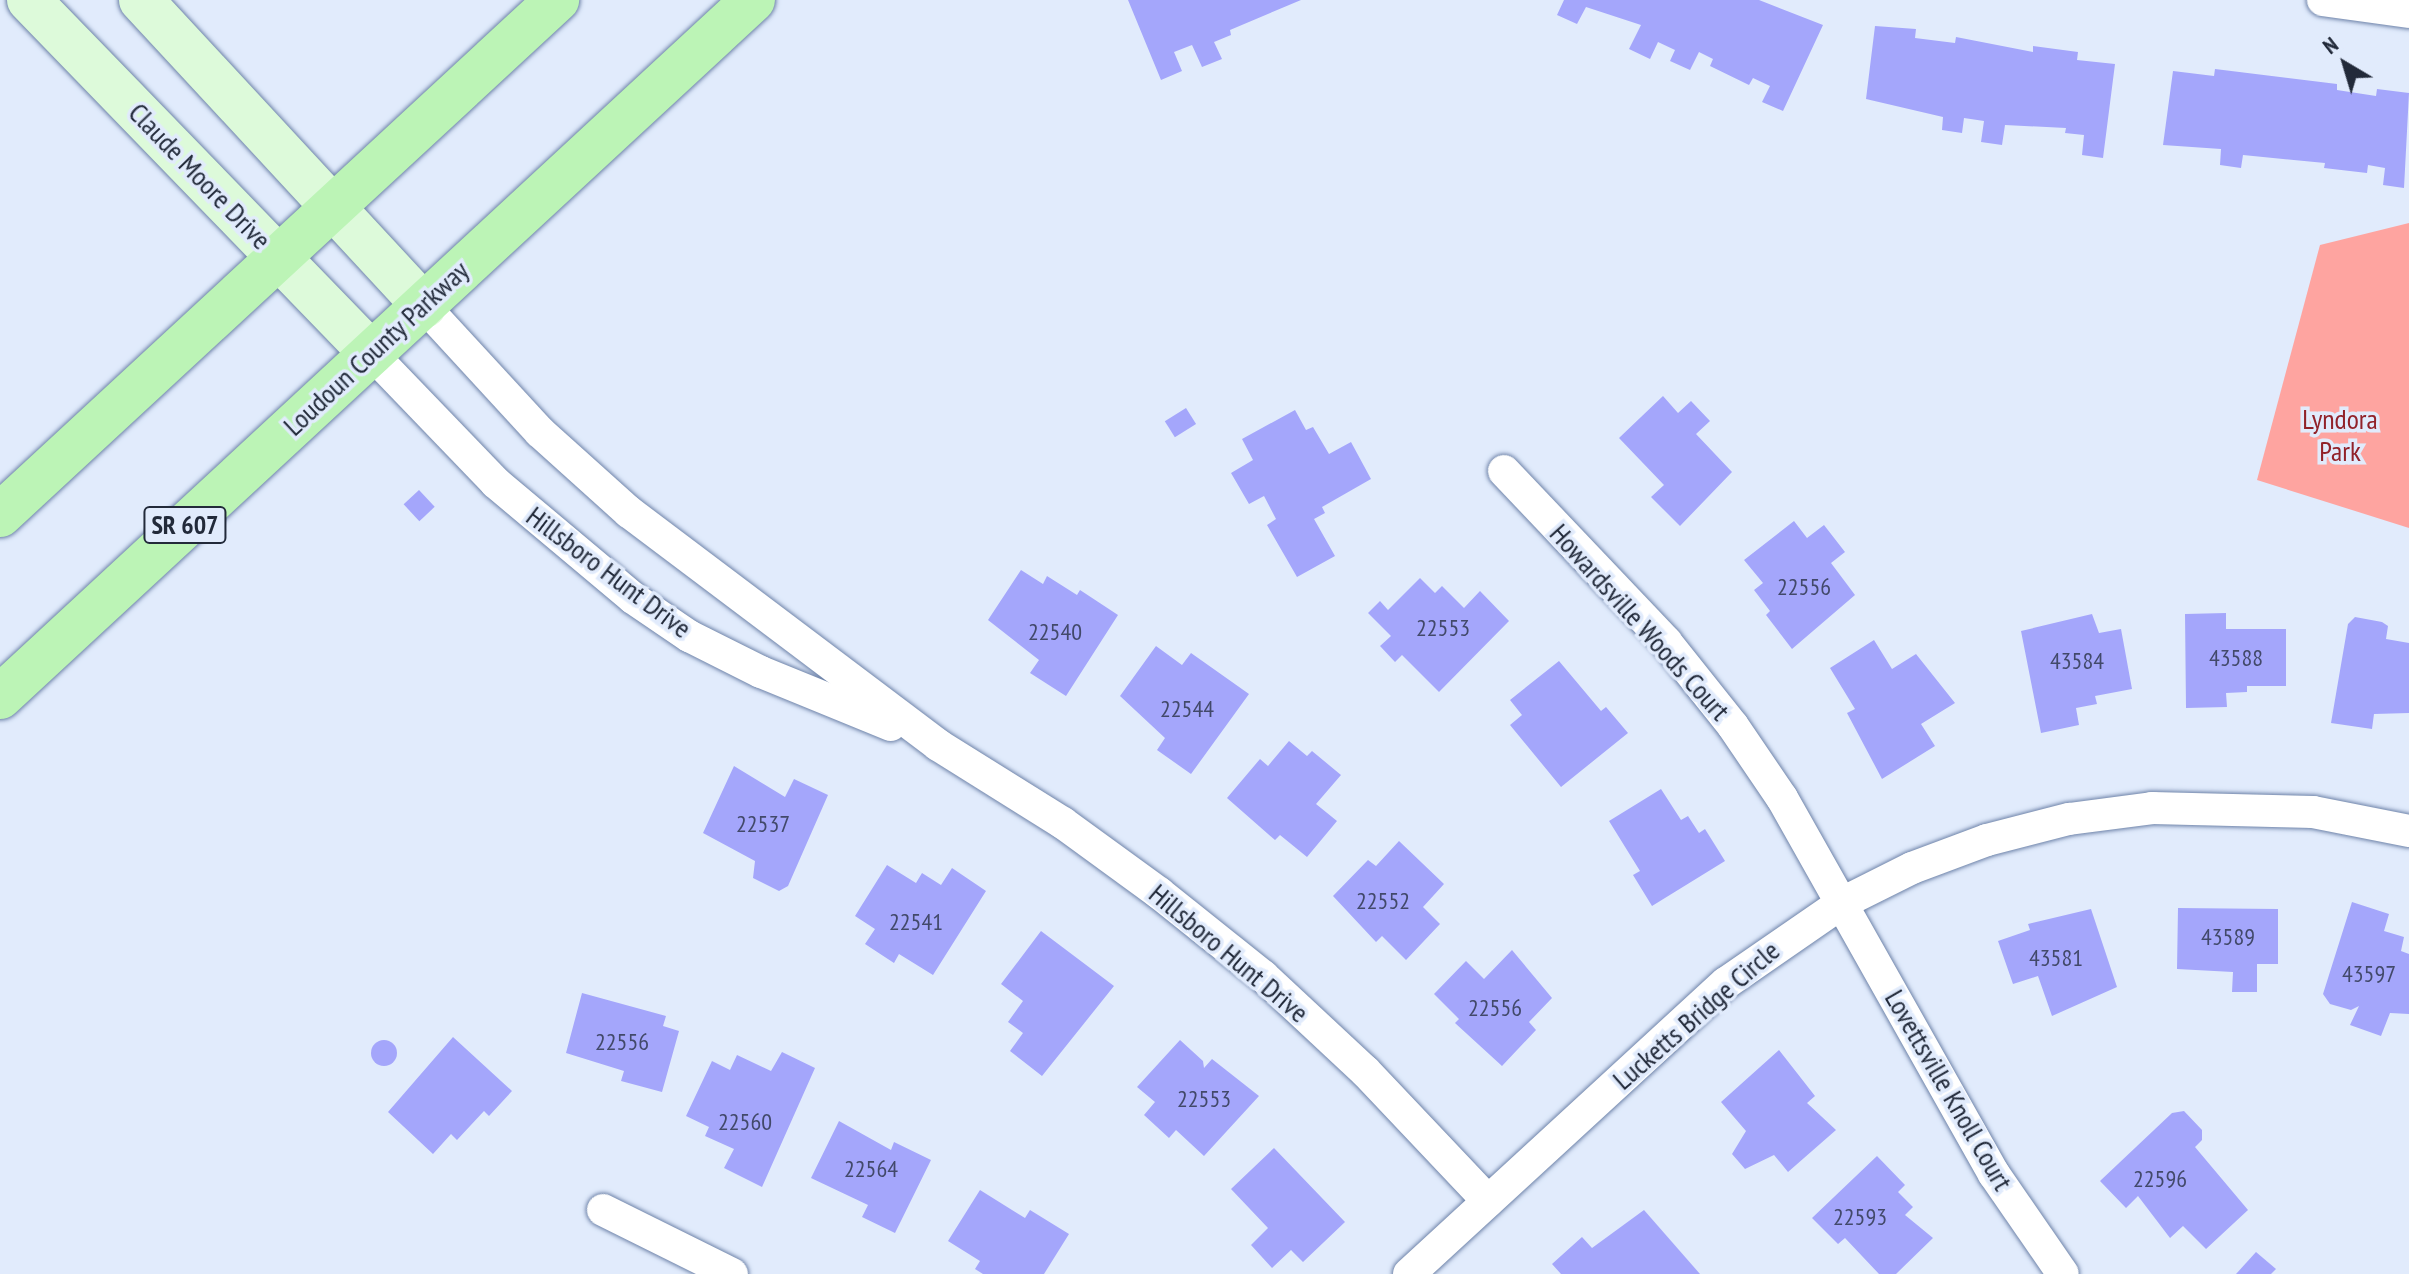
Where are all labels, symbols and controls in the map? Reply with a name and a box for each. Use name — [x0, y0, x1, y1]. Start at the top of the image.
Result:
north arrow — [2305, 24, 2385, 104]
text: N — [2317, 30, 2344, 60]
street label: Claude Moore Drive — [122, 96, 278, 256]
street label: Loudoun County Parkway — [276, 253, 476, 443]
park label: Lyndora Park — [2302, 402, 2378, 468]
street label: Hillsboro Hunt Drive — [520, 499, 698, 645]
road number: SR 607 — [143, 503, 227, 547]
street label: Howardsville Woods Court — [1543, 517, 1737, 727]
house number: 22556 — [1777, 573, 1831, 601]
house number: 22553 — [1416, 614, 1470, 642]
house number: 22540 — [1028, 618, 1082, 646]
house number: 43588 — [2209, 644, 2263, 672]
house number: 43584 — [2050, 647, 2104, 675]
house number: 22544 — [1160, 695, 1214, 723]
house number: 22537 — [736, 810, 790, 838]
street label: Hillsboro Hunt Drive — [1143, 877, 1315, 1029]
house number: 22552 — [1356, 887, 1410, 915]
house number: 22541 — [889, 908, 943, 936]
house number: 43589 — [2201, 923, 2255, 951]
street label: Lucketts Bridge Circle — [1606, 934, 1786, 1096]
house number: 43581 — [2029, 944, 2083, 972]
house number: 43597 — [2342, 960, 2396, 988]
street label: Lovettsville Knoll Court — [1878, 984, 2020, 1196]
house number: 22556 — [1468, 994, 1522, 1022]
house number: 22556 — [595, 1028, 649, 1056]
house number: 22553 — [1177, 1085, 1231, 1113]
house number: 22560 — [718, 1108, 772, 1136]
house number: 22564 — [844, 1155, 898, 1183]
house number: 22596 — [2133, 1165, 2187, 1193]
house number: 22593 — [1833, 1203, 1887, 1231]

